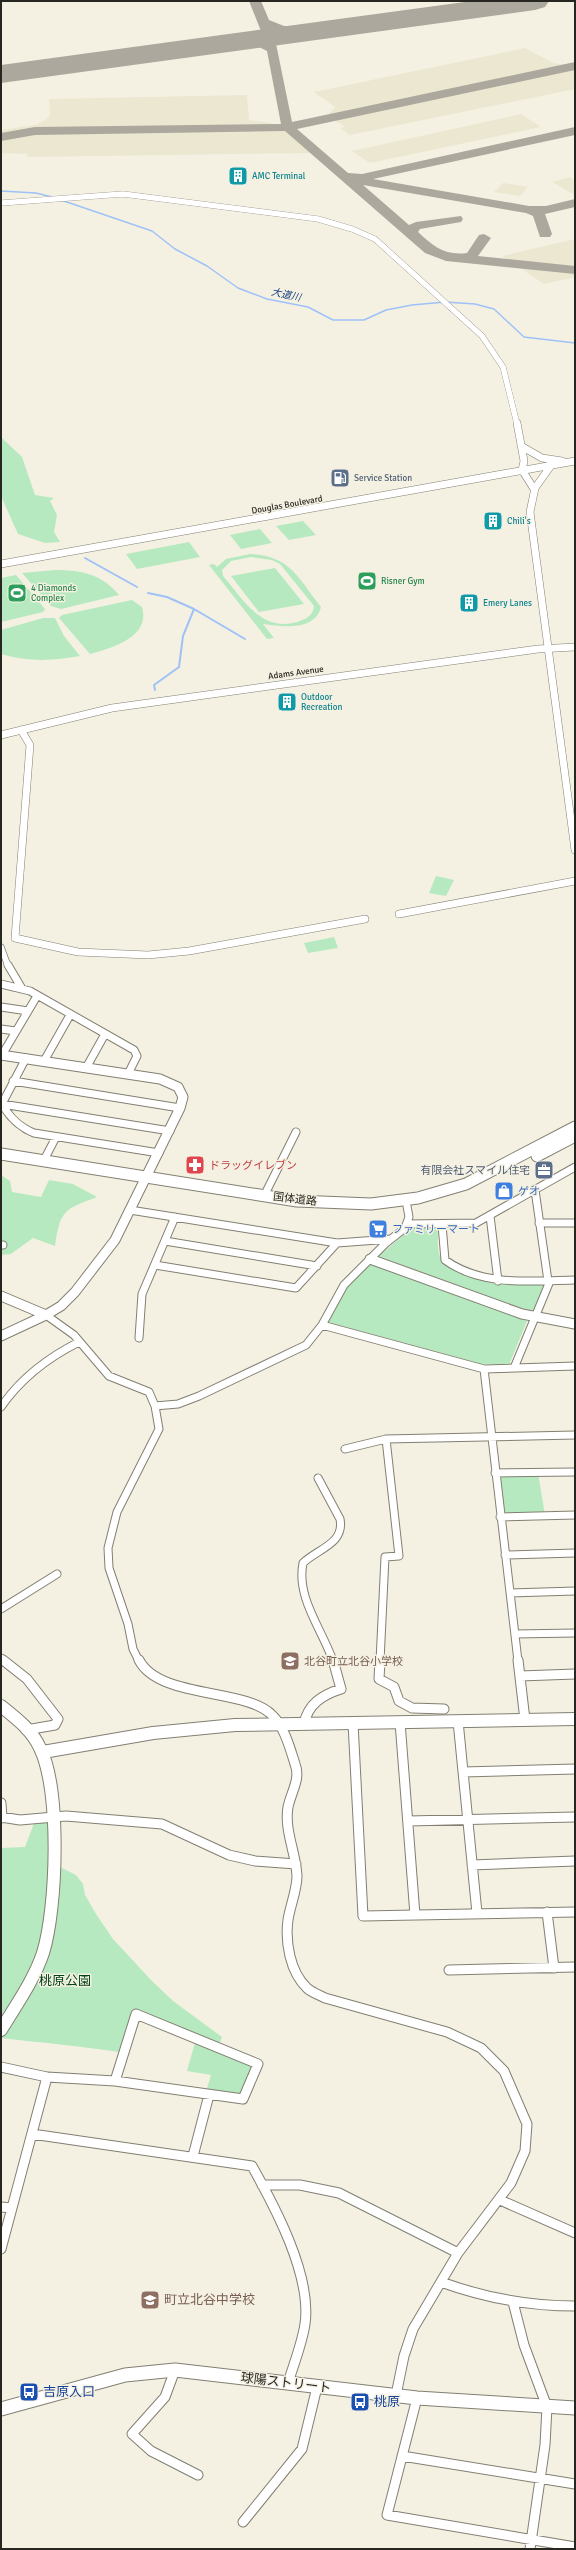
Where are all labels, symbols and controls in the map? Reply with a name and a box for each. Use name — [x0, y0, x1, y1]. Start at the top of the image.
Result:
building icon: AMC Terminal — [227, 165, 249, 187]
place label: AMC Terminal — [252, 171, 306, 182]
water label: 大道川 — [270, 286, 303, 304]
fuel station icon: Service Station — [329, 467, 351, 489]
place label: Service Station — [354, 473, 412, 484]
street label: Douglas Boulevard — [251, 493, 324, 517]
building icon: Chili's — [482, 510, 504, 532]
place label: Chili's — [507, 516, 531, 527]
sports icon: Risner Gym — [356, 570, 378, 592]
place label: Risner Gym — [381, 576, 425, 587]
sports icon: 4 Diamonds Complex — [6, 582, 28, 604]
place label: 4 Diamonds Complex — [31, 583, 76, 604]
building icon: Emery Lanes — [458, 592, 480, 614]
place label: Emery Lanes — [483, 598, 532, 609]
street label: Adams Avenue — [267, 664, 325, 682]
building icon: Outdoor Recreation — [276, 691, 298, 713]
place label: Outdoor Recreation — [301, 692, 342, 713]
pharmacy icon: ドラッグイレブン — [184, 1154, 206, 1176]
place label: ドラッグイレブン — [209, 1159, 297, 1172]
office icon: 有限会社スマイル住宅 — [533, 1159, 555, 1181]
place label: 有限会社スマイル住宅 — [420, 1164, 530, 1177]
shop icon: ゲオ — [493, 1180, 515, 1202]
place label: ゲオ — [518, 1185, 540, 1198]
street label: 国体道路 — [272, 1190, 318, 1208]
supermarket icon: ファミリーマート — [367, 1218, 389, 1240]
place label: ファミリーマート — [392, 1223, 480, 1236]
school or university icon: 北谷町立北谷小学校 — [279, 1650, 301, 1672]
place label: 北谷町立北谷小学校 — [304, 1655, 403, 1668]
park label: 桃原公園 — [39, 1973, 91, 1989]
school or university icon: 町立北谷中学校 — [139, 2289, 161, 2311]
place label: 町立北谷中学校 — [164, 2292, 255, 2308]
street label: 球陽ストリート — [240, 2370, 332, 2396]
bus stop icon: 吉原入口 — [18, 2381, 40, 2403]
place label: 吉原入口 — [43, 2384, 95, 2400]
bus stop icon: 桃原 — [349, 2391, 371, 2413]
place label: 桃原 — [374, 2394, 400, 2410]

